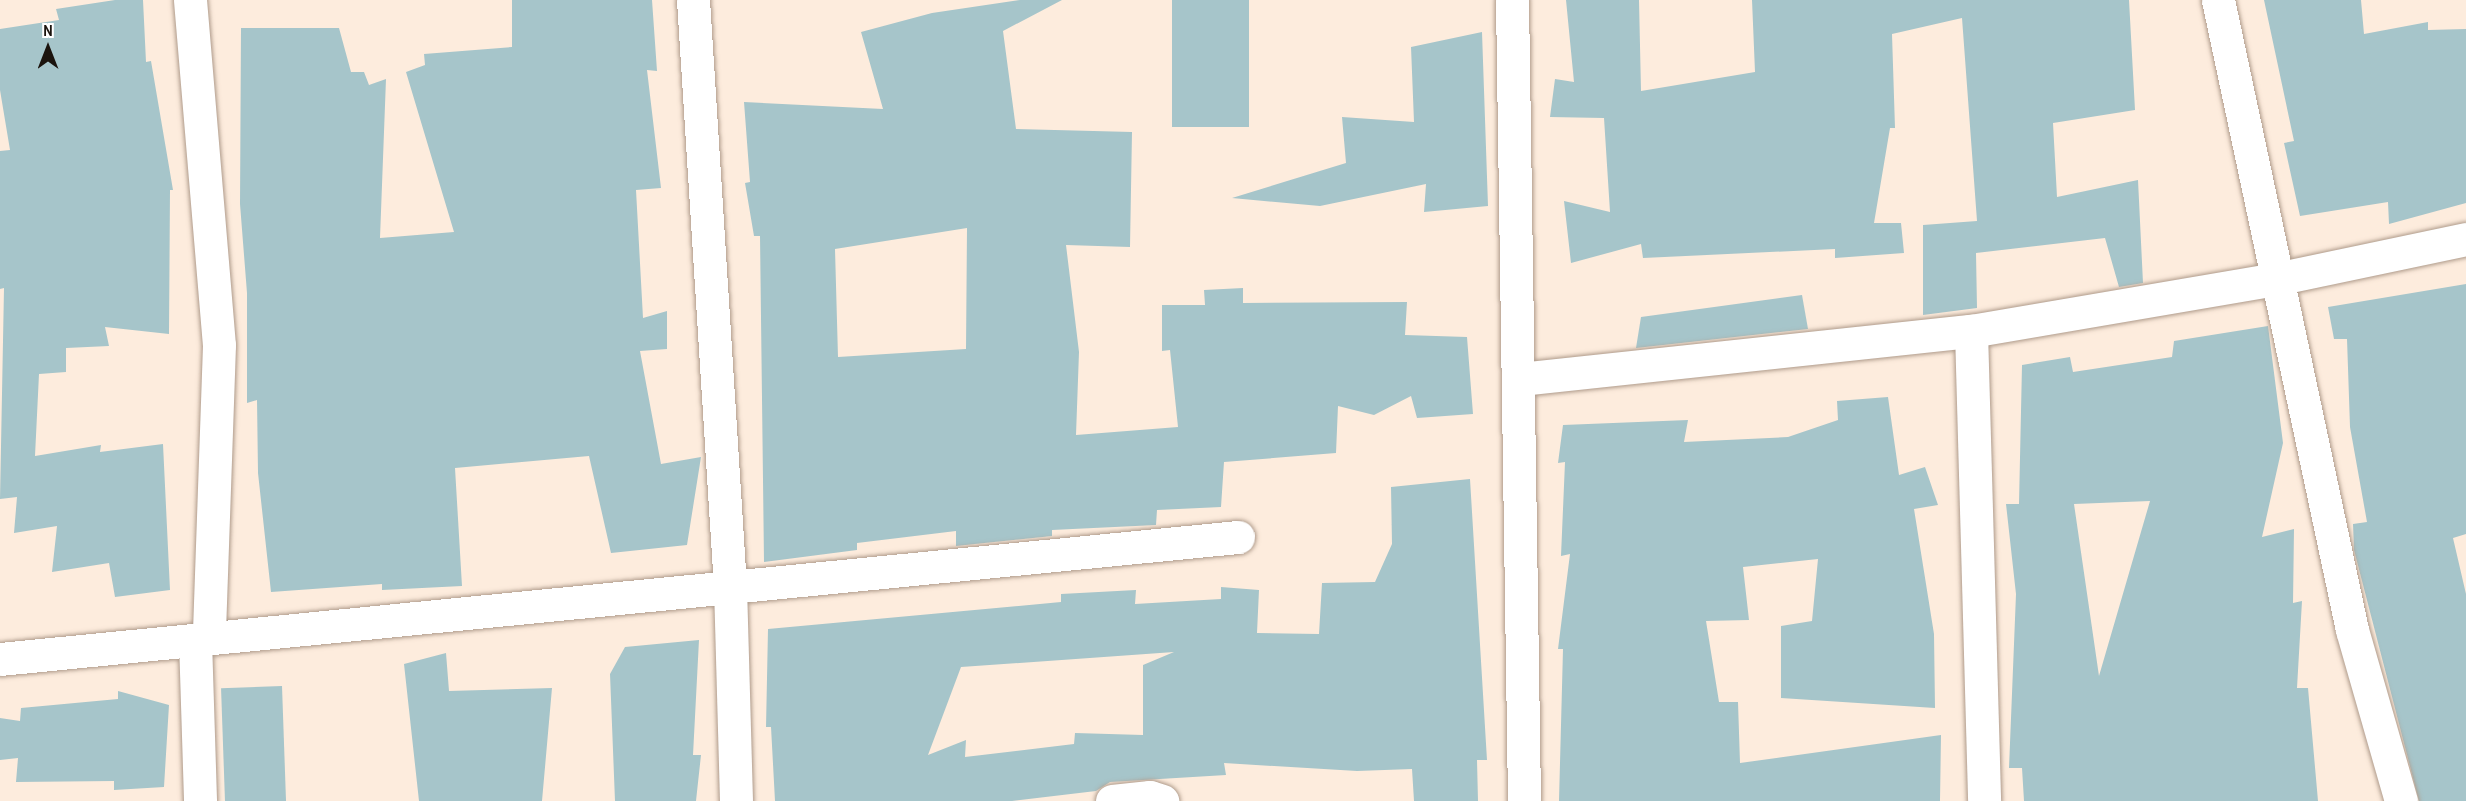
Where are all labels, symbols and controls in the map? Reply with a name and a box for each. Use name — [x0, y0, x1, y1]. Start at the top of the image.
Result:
north arrow — [18, 18, 78, 78]
text: N — [43, 19, 53, 41]

